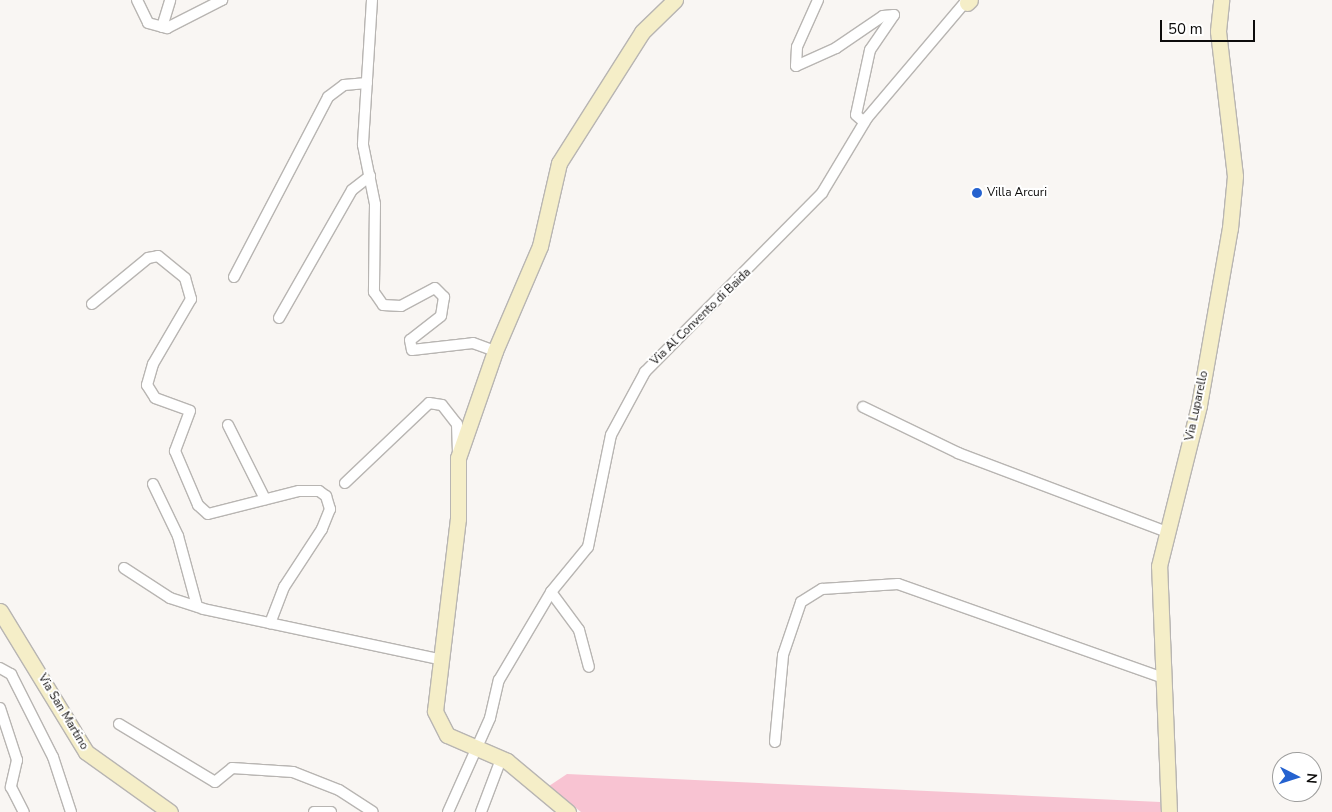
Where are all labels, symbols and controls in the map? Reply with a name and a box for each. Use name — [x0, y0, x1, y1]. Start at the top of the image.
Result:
scale bar — [1162, 10, 1257, 42]
text: 50 m — [1168, 19, 1203, 39]
place label: Villa Arcuri — [987, 186, 1047, 200]
marker: Villa Arcuri — [971, 187, 983, 199]
street label: Via Al Convento di Baida — [648, 265, 754, 369]
street label: Via Luparello — [1183, 370, 1211, 442]
street label: Via San Martino — [35, 672, 91, 752]
north arrow — [1272, 752, 1322, 802]
text: N — [1302, 772, 1321, 784]

